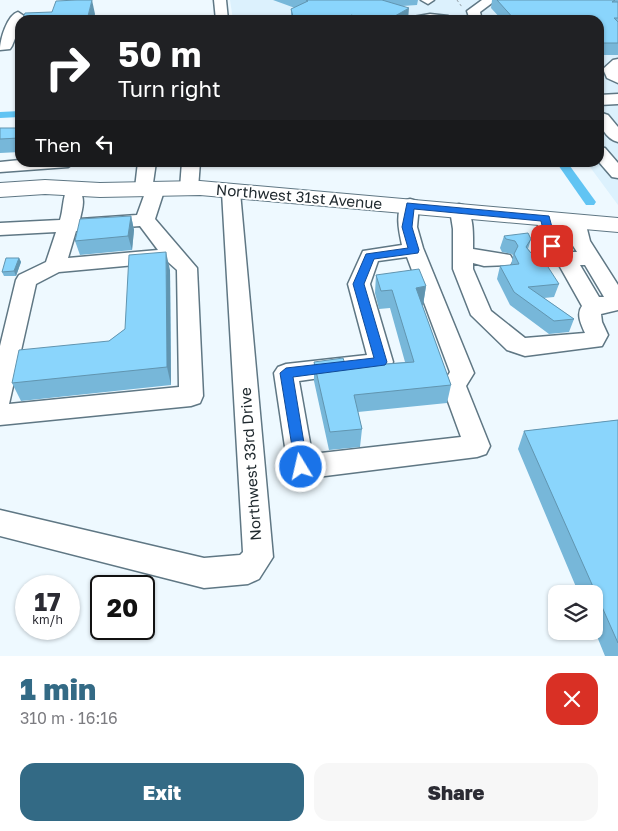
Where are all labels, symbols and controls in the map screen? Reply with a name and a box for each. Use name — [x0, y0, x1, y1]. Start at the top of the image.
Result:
text: 50 m — [118, 33, 201, 75]
icon: right — [35, 35, 100, 100]
text: Turn right — [118, 75, 221, 102]
icon: left — [91, 130, 119, 158]
text: Then — [35, 133, 81, 156]
street label: Northwest 31st Avenue — [215, 180, 383, 212]
pin — [531, 225, 573, 267]
icon: arrive — [538, 232, 566, 260]
street label: Northwest 33rd Drive — [236, 387, 264, 541]
position arrow — [274, 440, 326, 492]
speed limit sign: 20 — [90, 575, 155, 640]
map controls — [548, 585, 603, 640]
button: layers — [548, 585, 603, 640]
text: 17 — [34, 586, 61, 617]
text: km/h — [32, 612, 63, 627]
text: 1 min — [20, 671, 96, 707]
button: close — [546, 673, 598, 725]
text: 310 m · 16:16 — [20, 708, 118, 728]
button: Exit — [20, 763, 304, 821]
button: Share — [314, 763, 598, 821]

